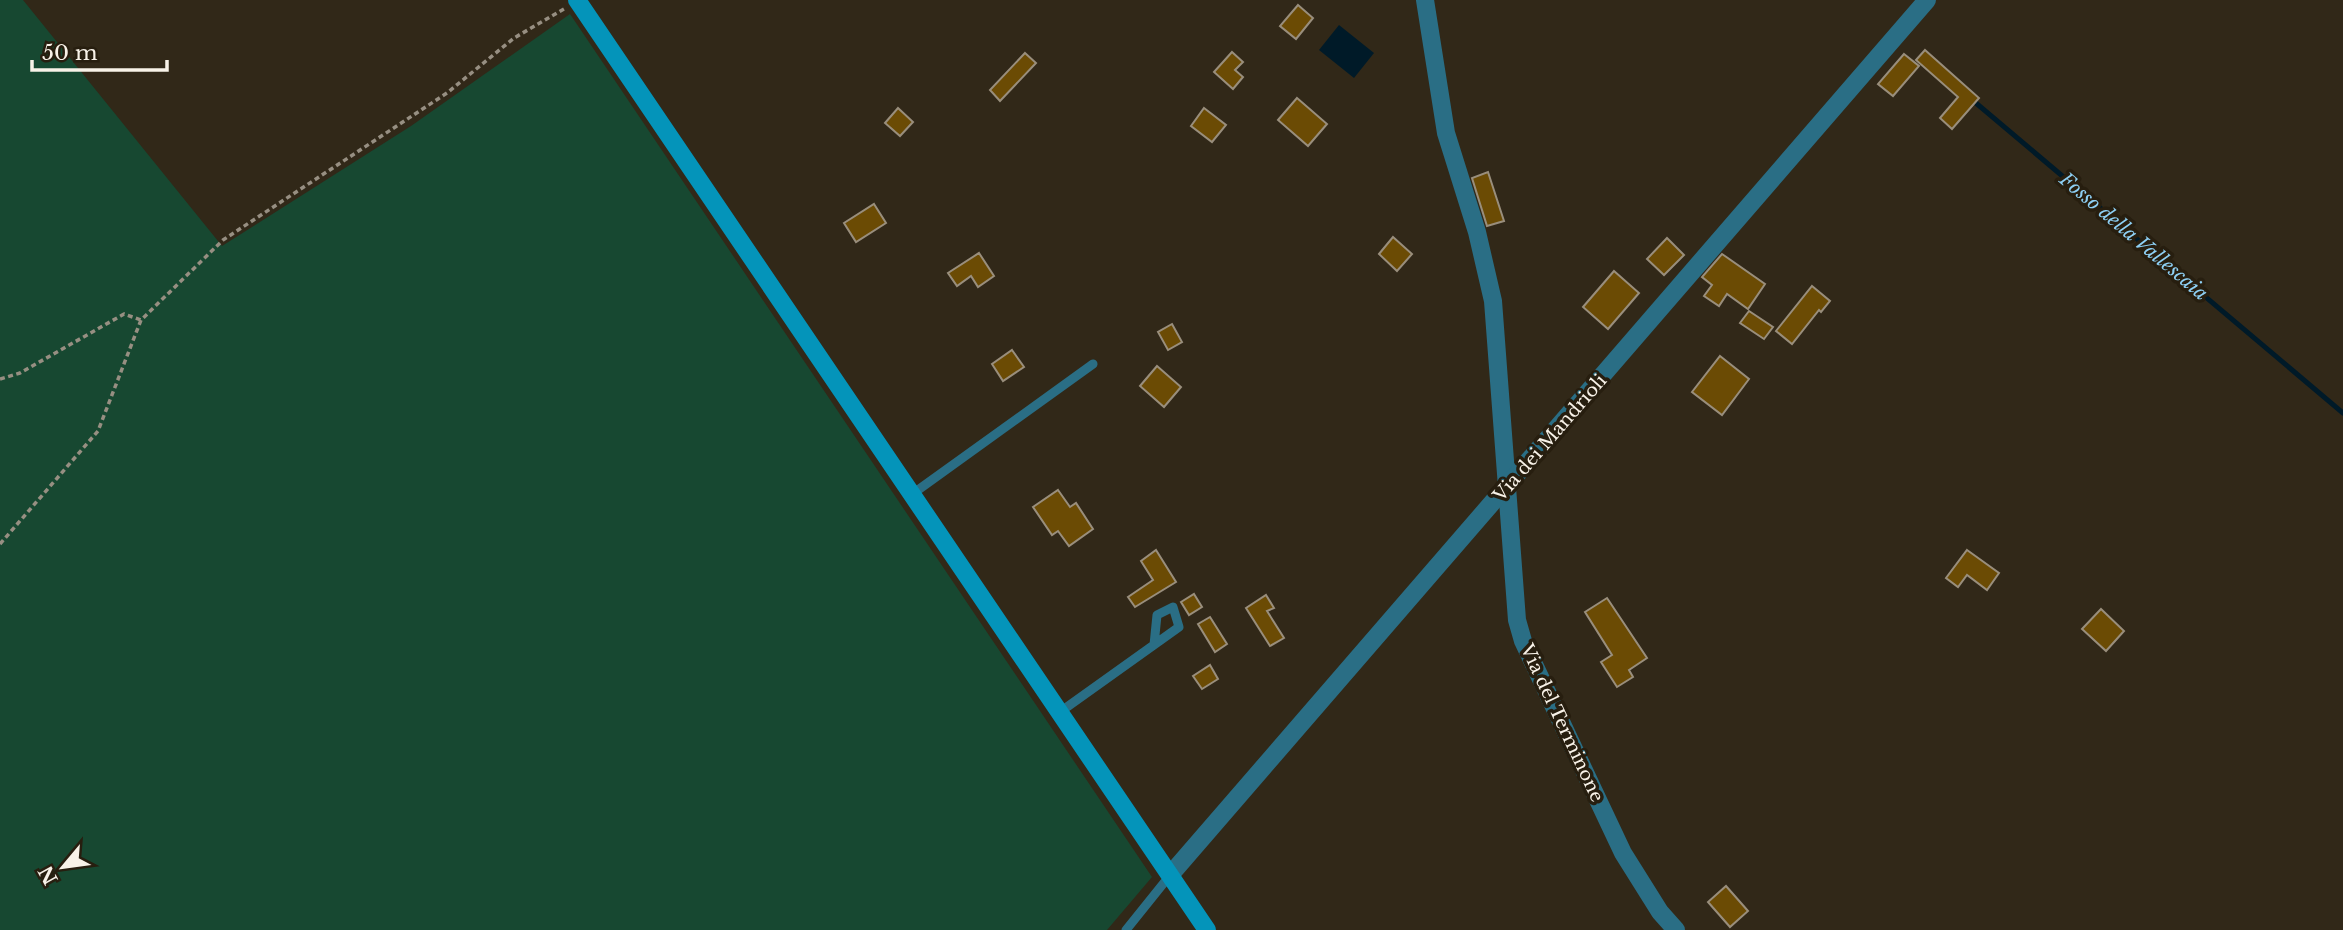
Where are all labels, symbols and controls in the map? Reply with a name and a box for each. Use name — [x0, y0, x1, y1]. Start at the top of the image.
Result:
scale bar — [32, 28, 166, 72]
text: 50 m — [42, 40, 98, 66]
water label: Fosso della Vallescaia — [2054, 167, 2212, 305]
street label: Via dei Mandrioli — [1488, 370, 1611, 507]
street label: Via del Terminone — [1515, 640, 1608, 805]
north arrow — [28, 832, 98, 902]
text: N — [34, 861, 63, 888]

